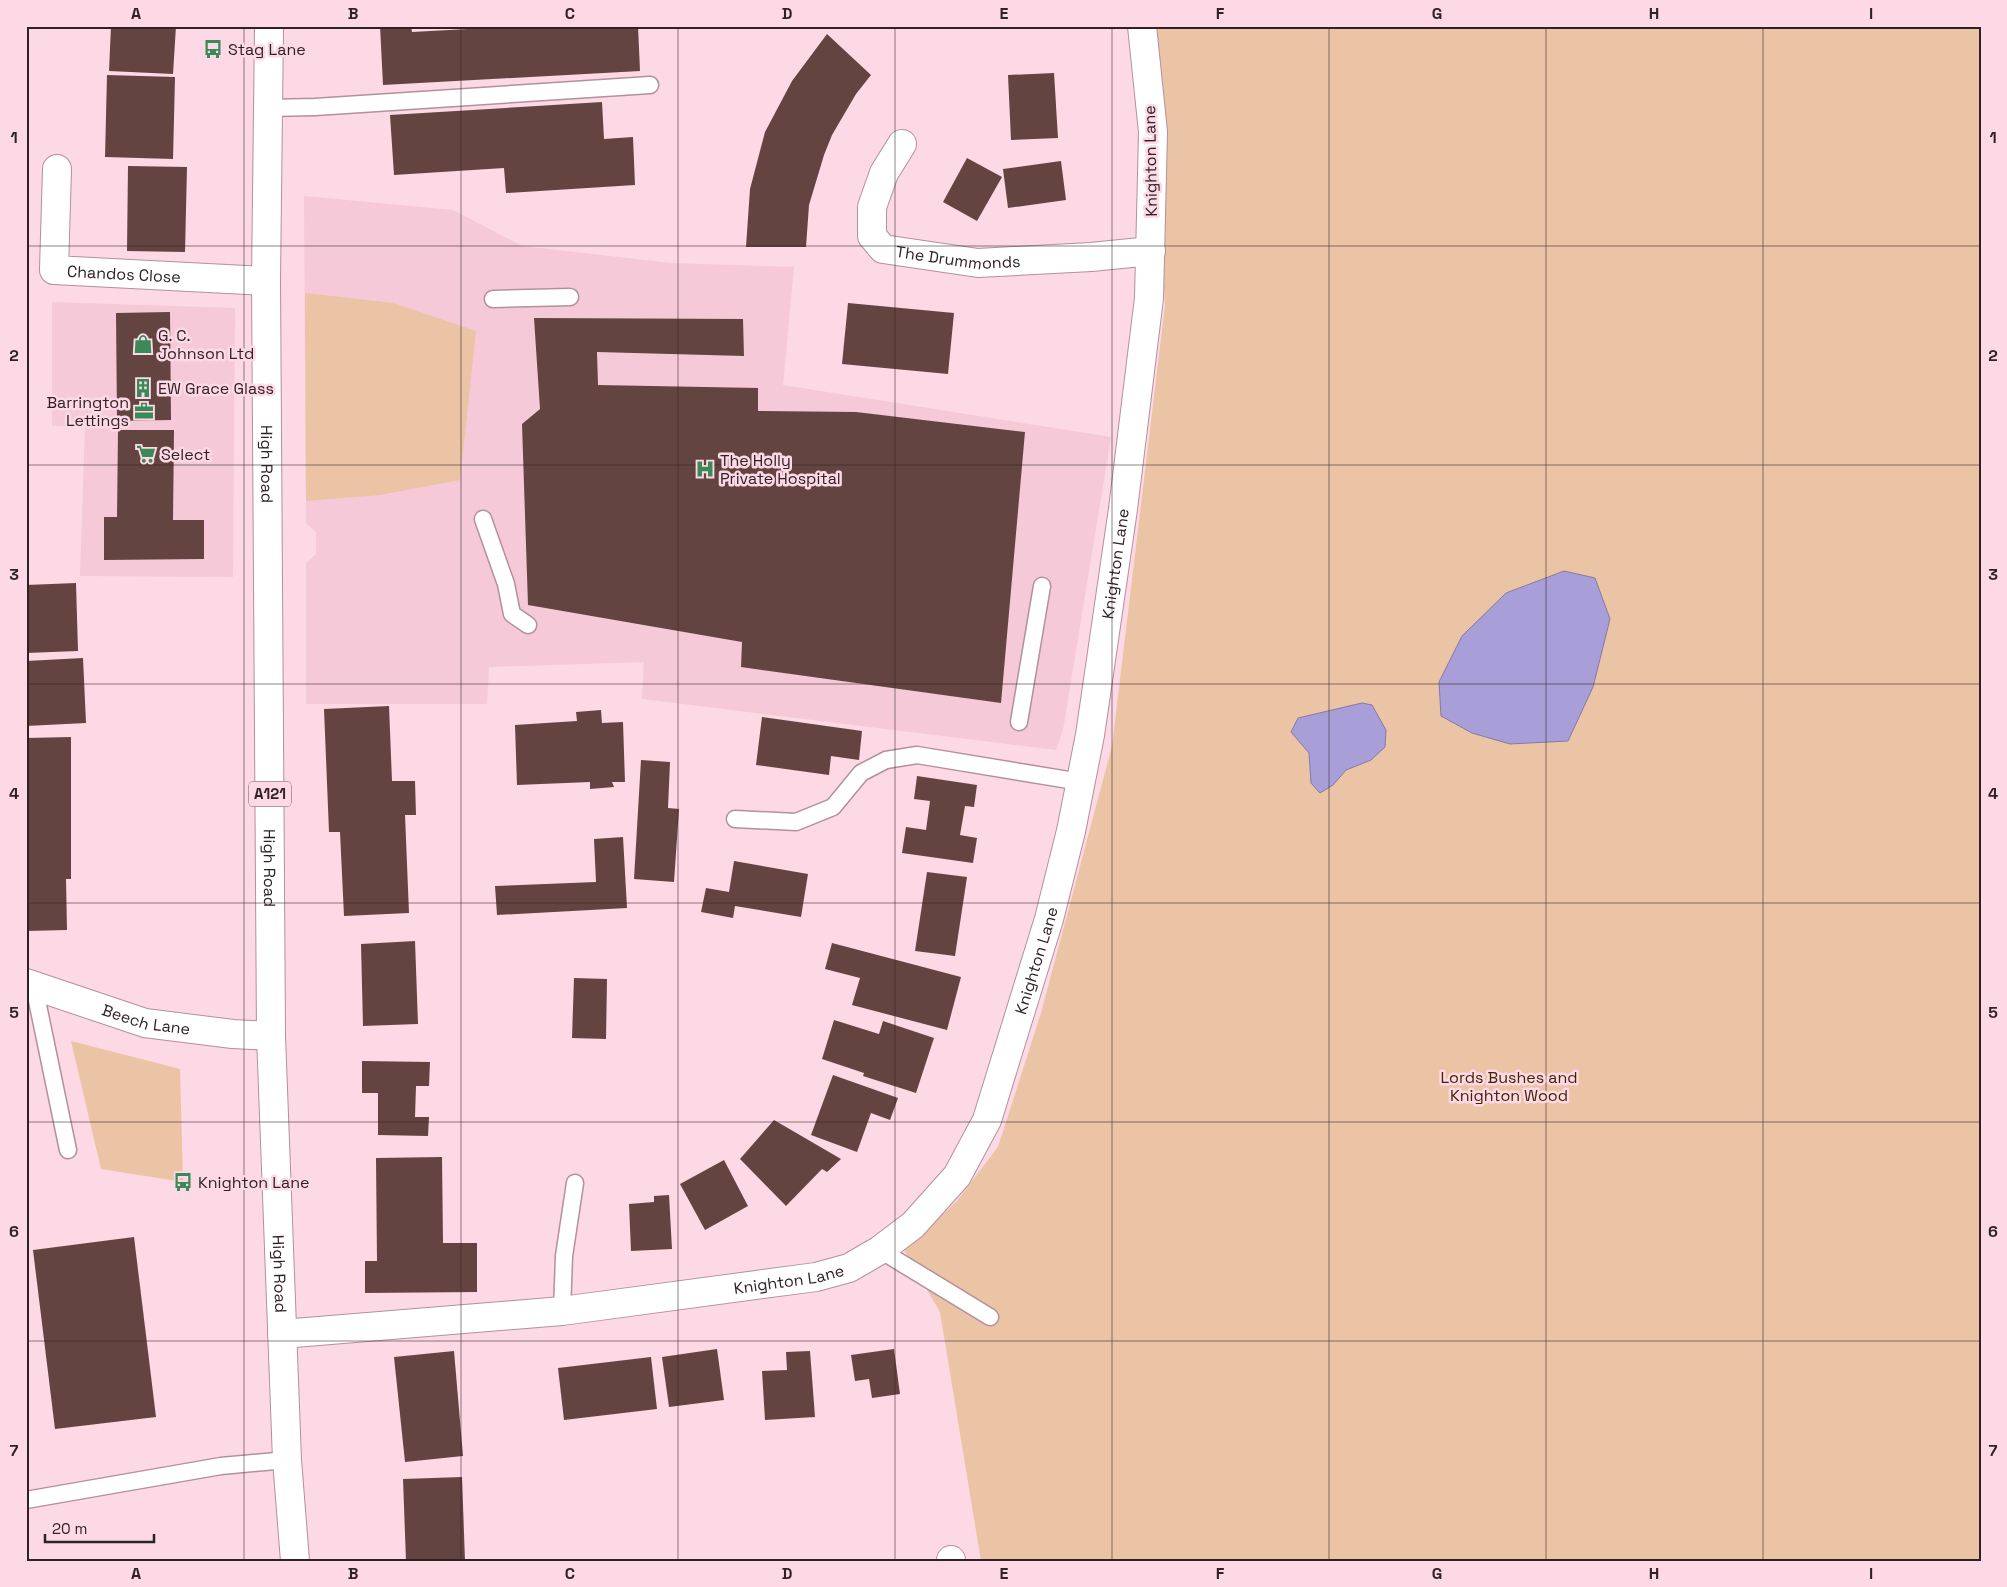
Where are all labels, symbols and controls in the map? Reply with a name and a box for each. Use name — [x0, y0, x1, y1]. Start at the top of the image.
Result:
text: A — [131, 3, 141, 24]
text: B — [348, 3, 358, 24]
text: C — [565, 3, 575, 24]
text: D — [782, 3, 792, 24]
text: E — [1000, 3, 1009, 24]
text: F — [1216, 3, 1225, 24]
text: G — [1432, 3, 1442, 24]
text: H — [1649, 3, 1659, 24]
text: I — [1869, 3, 1873, 24]
bus stop icon: Stag Lane — [202, 38, 224, 60]
place label: Stag Lane — [228, 39, 306, 60]
street label: Knighton Lane — [1139, 105, 1162, 217]
text: 1 — [10, 127, 18, 148]
text: 1 — [1989, 127, 1997, 148]
street label: The Drummonds — [894, 241, 1021, 274]
street label: Chandos Close — [66, 261, 181, 288]
place label: G. C. Johnson Ltd — [158, 325, 254, 364]
shop icon: G. C. Johnson Ltd — [132, 333, 154, 355]
text: 2 — [9, 345, 19, 366]
text: 2 — [1988, 345, 1998, 366]
building icon: EW Grace Glass — [132, 377, 154, 399]
place label: EW Grace Glass — [158, 378, 274, 399]
place label: Barrington Lettings — [46, 392, 129, 431]
office icon: Barrington Lettings — [133, 400, 155, 422]
street label: High Road — [256, 425, 277, 503]
supermarket icon: Select — [135, 443, 157, 465]
place label: Select — [161, 444, 210, 465]
place label: The Holly Private Hospital — [720, 450, 841, 489]
hospital icon: The Holly Private Hospital — [694, 458, 716, 480]
street label: Knighton Lane — [1097, 507, 1134, 621]
text: 3 — [9, 564, 19, 585]
text: 3 — [1988, 564, 1998, 585]
road number: A121 — [249, 782, 291, 806]
text: 4 — [9, 783, 19, 804]
text: 4 — [1988, 783, 1998, 804]
street label: High Road — [259, 829, 280, 907]
street label: Knighton Lane — [1010, 905, 1063, 1017]
street label: Beech Lane — [99, 999, 192, 1040]
text: 5 — [9, 1002, 19, 1023]
text: 5 — [1988, 1002, 1998, 1023]
park label: Lords Bushes and Knighton Wood — [1440, 1067, 1578, 1106]
bus stop icon: Knighton Lane — [172, 1171, 194, 1193]
place label: Knighton Lane — [198, 1172, 309, 1193]
text: 6 — [9, 1221, 19, 1242]
text: 6 — [1988, 1221, 1998, 1242]
street label: High Road — [268, 1234, 291, 1313]
street label: Knighton Lane — [732, 1260, 846, 1299]
text: 7 — [10, 1440, 19, 1461]
text: 7 — [1989, 1440, 1998, 1461]
scale bar — [45, 1512, 154, 1544]
text: 20 m — [52, 1519, 87, 1538]
text: A — [131, 1563, 141, 1584]
text: B — [348, 1563, 358, 1584]
text: C — [565, 1563, 575, 1584]
text: D — [782, 1563, 792, 1584]
text: E — [1000, 1563, 1009, 1584]
text: F — [1216, 1563, 1225, 1584]
text: G — [1432, 1563, 1442, 1584]
text: H — [1649, 1563, 1659, 1584]
text: I — [1869, 1563, 1873, 1584]

